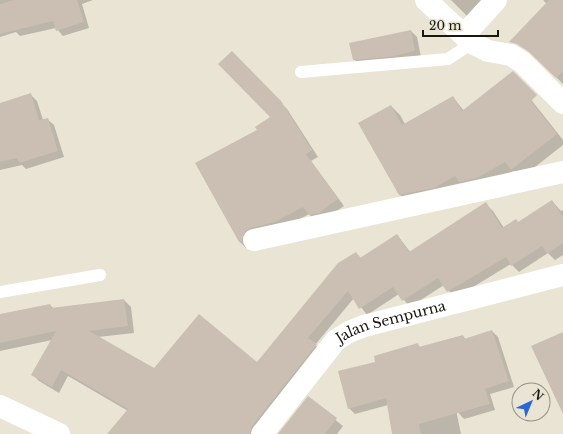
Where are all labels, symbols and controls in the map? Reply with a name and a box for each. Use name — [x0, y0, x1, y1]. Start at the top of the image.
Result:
scale bar — [423, 12, 498, 38]
text: 20 m — [429, 18, 461, 33]
street label: Jalan Sempurna — [331, 296, 448, 348]
north arrow — [511, 382, 551, 422]
text: N — [529, 386, 547, 404]

